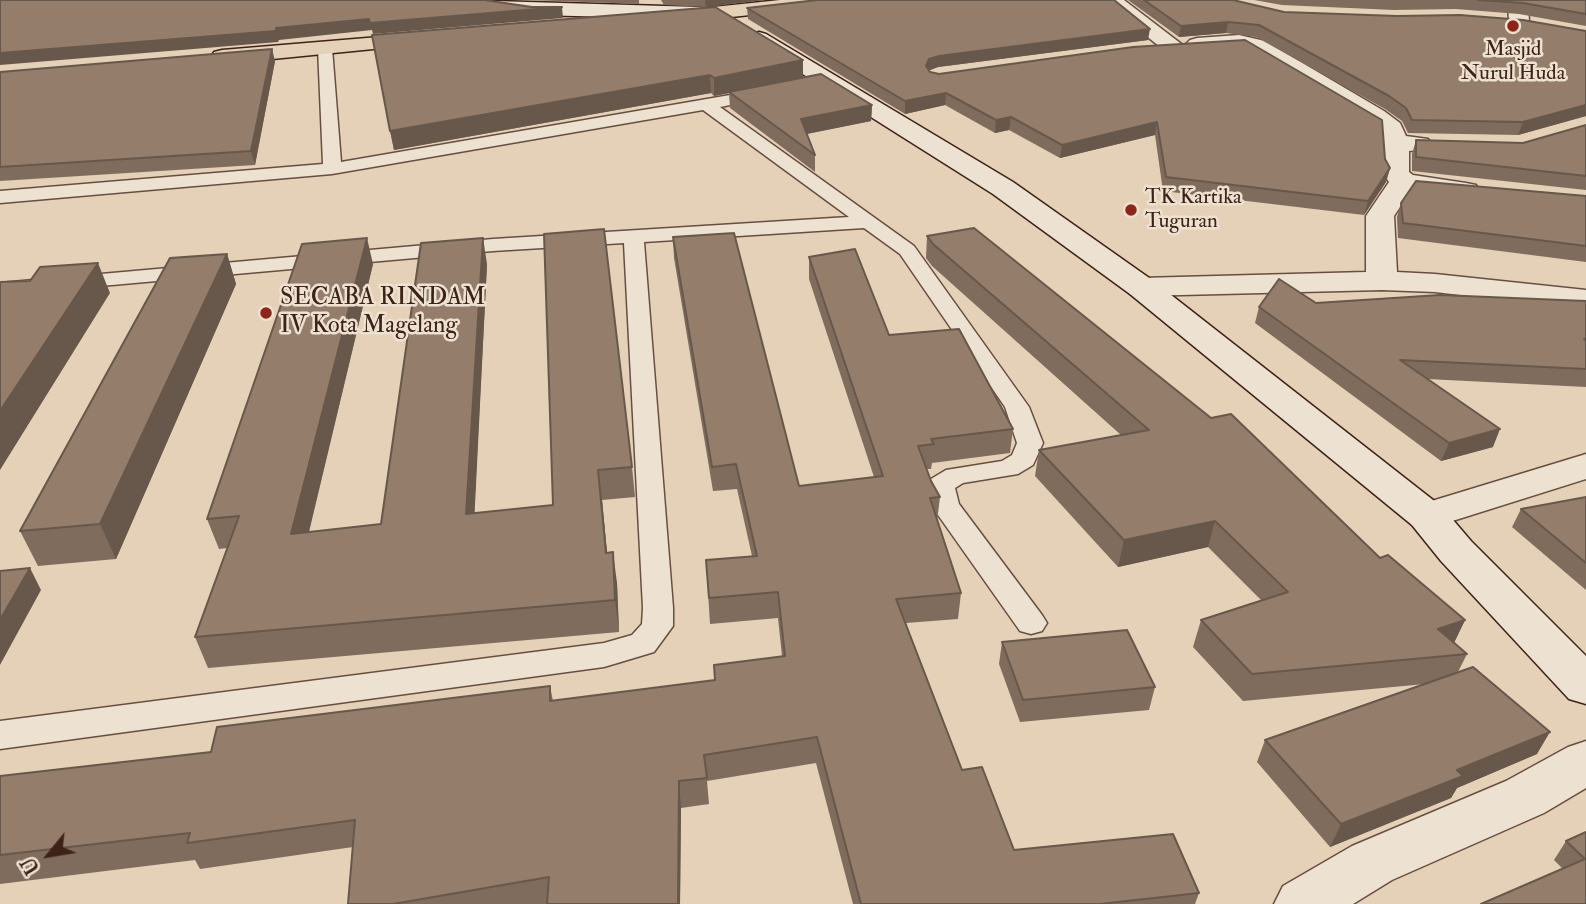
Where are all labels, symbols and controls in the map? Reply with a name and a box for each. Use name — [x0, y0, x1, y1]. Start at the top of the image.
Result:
marker: Masjid Nurul Huda — [1505, 18, 1521, 34]
place label: Masjid Nurul Huda — [1461, 37, 1565, 87]
place label: TK Kartika Tuguran — [1145, 185, 1242, 235]
marker: TK Kartika Tuguran — [1123, 202, 1139, 218]
place label: SECABA RINDAM IV Kota Magelang — [280, 285, 486, 341]
marker: SECABA RINDAM IV Kota Magelang — [258, 305, 274, 321]
north arrow — [14, 820, 84, 890]
text: U — [16, 853, 45, 878]

